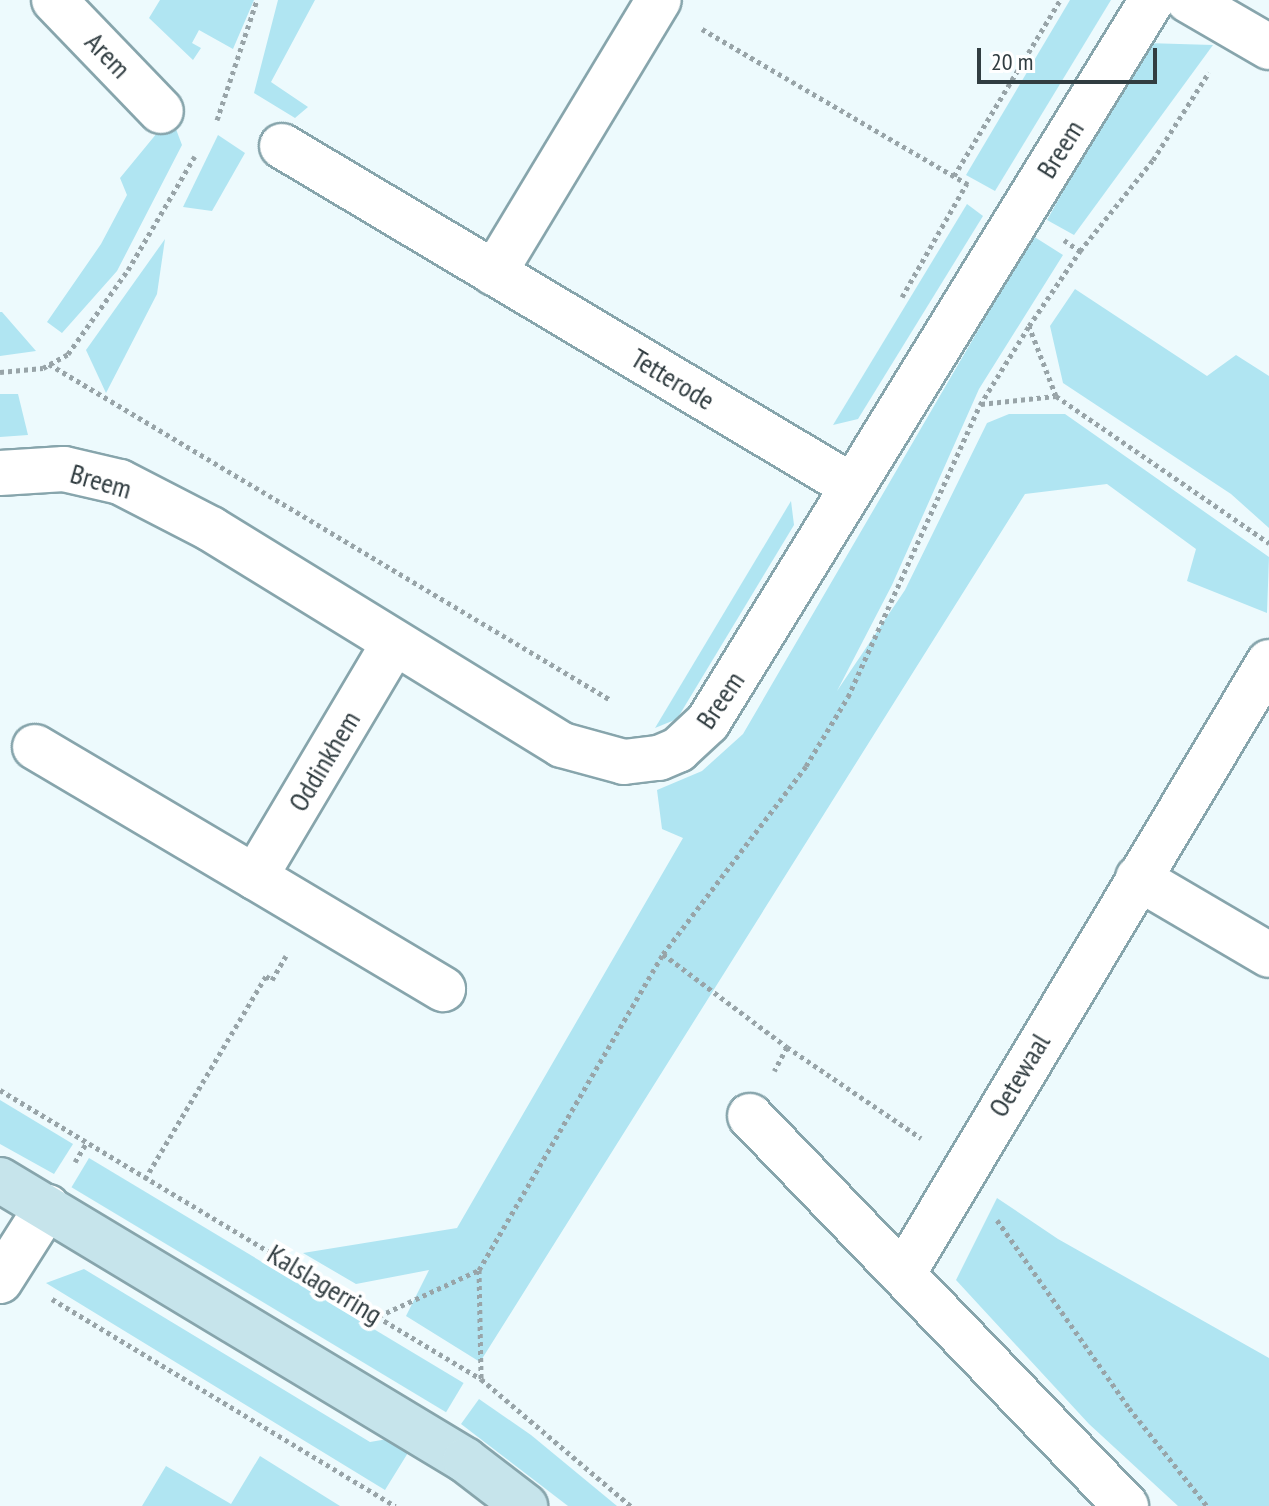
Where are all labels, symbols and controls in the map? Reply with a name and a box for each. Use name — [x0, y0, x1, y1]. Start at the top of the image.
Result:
street label: Arem — [78, 25, 138, 85]
scale bar — [981, 32, 1161, 82]
text: 20 m — [991, 46, 1033, 77]
street label: Breem — [1029, 114, 1091, 184]
street label: Tetterode — [625, 341, 721, 417]
street label: Breem — [67, 456, 135, 506]
street label: Breem — [689, 665, 751, 735]
street label: Oddinkhem — [281, 705, 367, 817]
street label: Oetewaal — [981, 1027, 1057, 1123]
street label: Kalslagerring — [262, 1237, 388, 1331]

